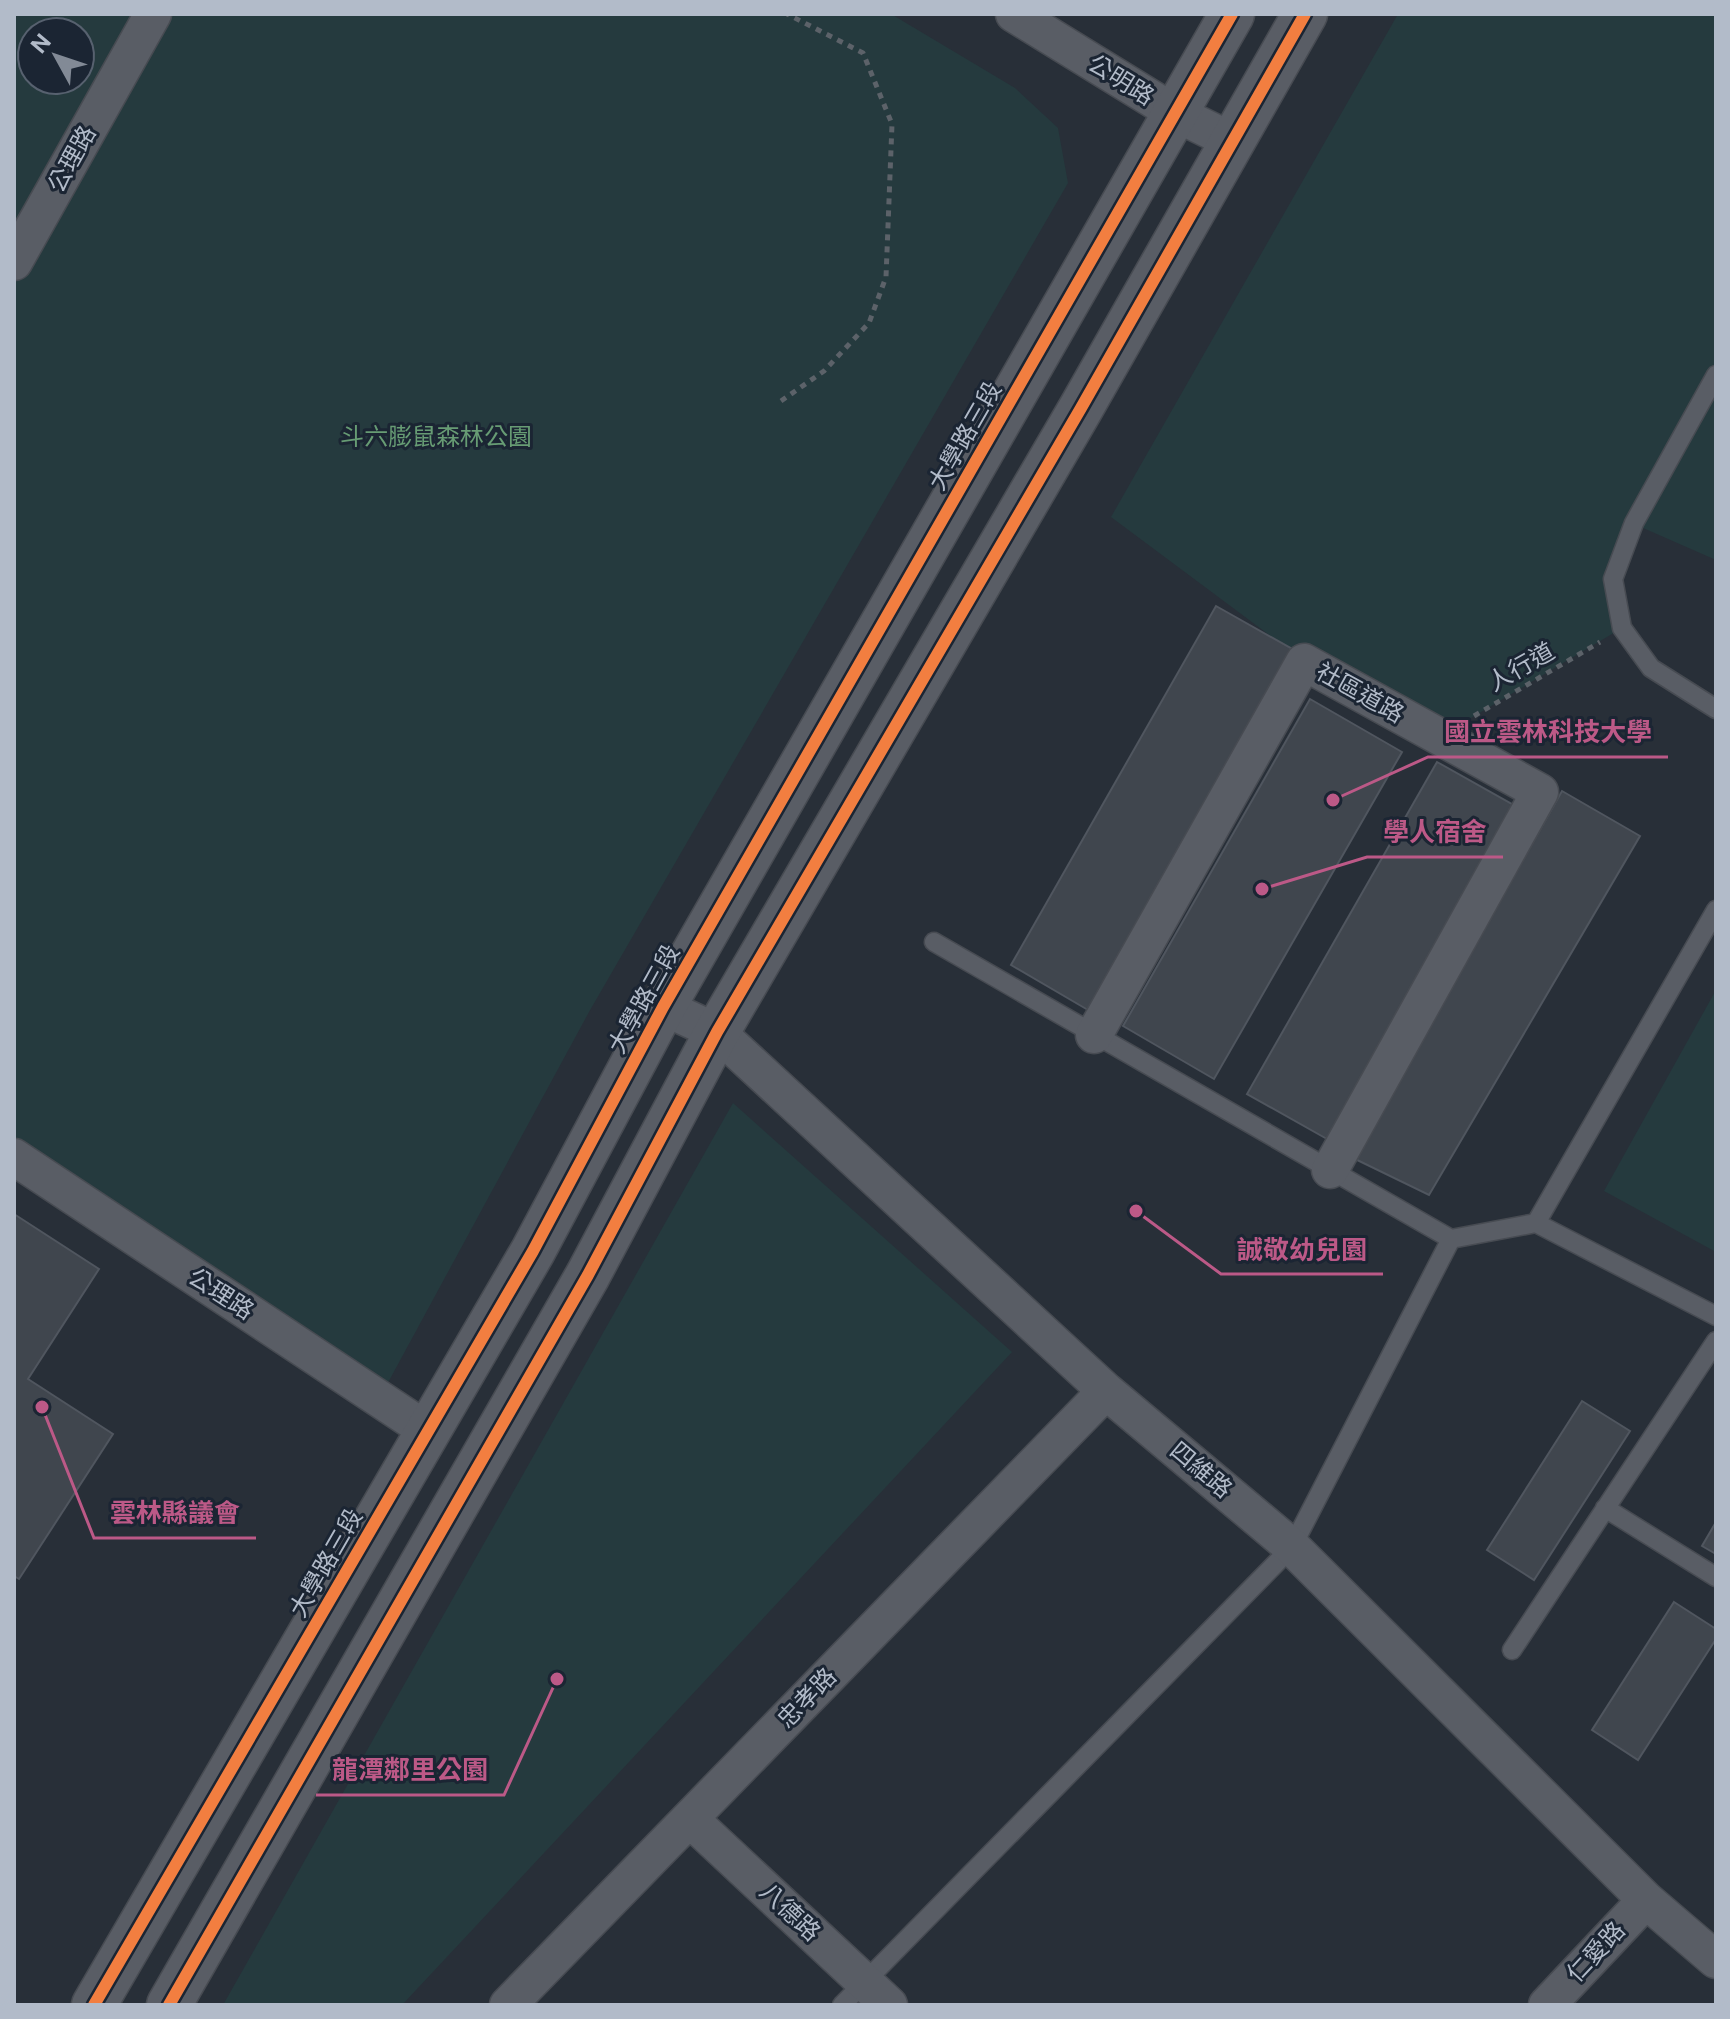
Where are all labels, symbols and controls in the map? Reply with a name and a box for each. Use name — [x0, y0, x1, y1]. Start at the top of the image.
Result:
north arrow — [16, 16, 96, 96]
text: N — [25, 28, 56, 58]
street label: 公明路 — [1084, 48, 1159, 110]
street label: 公理路 — [41, 120, 101, 197]
street label: 大學路三段 — [922, 377, 1006, 494]
park label: 斗六膨鼠森林公園 — [340, 422, 532, 450]
street label: 人行道 — [1482, 636, 1559, 696]
street label: 社區道路 — [1312, 657, 1409, 728]
callout: 國立雲林科技大學 — [1428, 707, 1668, 757]
text: 國立雲林科技大學 — [1444, 716, 1652, 747]
callout: 學人宿舍 — [1367, 807, 1503, 857]
text: 學人宿舍 — [1383, 816, 1487, 847]
street label: 大學路三段 — [602, 939, 684, 1058]
callout: 誠敬幼兒園 — [1221, 1224, 1383, 1274]
text: 誠敬幼兒園 — [1237, 1234, 1367, 1265]
street label: 公理路 — [184, 1262, 259, 1325]
street label: 四維路 — [1165, 1435, 1238, 1503]
callout: 雲林縣議會 — [94, 1488, 256, 1538]
text: 雲林縣議會 — [110, 1497, 240, 1528]
street label: 大學路三段 — [283, 1504, 367, 1621]
street label: 忠孝路 — [771, 1662, 841, 1733]
callout: 龍潭鄰里公園 — [316, 1745, 504, 1795]
text: 龍潭鄰里公園 — [332, 1754, 488, 1785]
street label: 八德路 — [755, 1876, 827, 1946]
street label: 仁愛路 — [1560, 1915, 1630, 1987]

